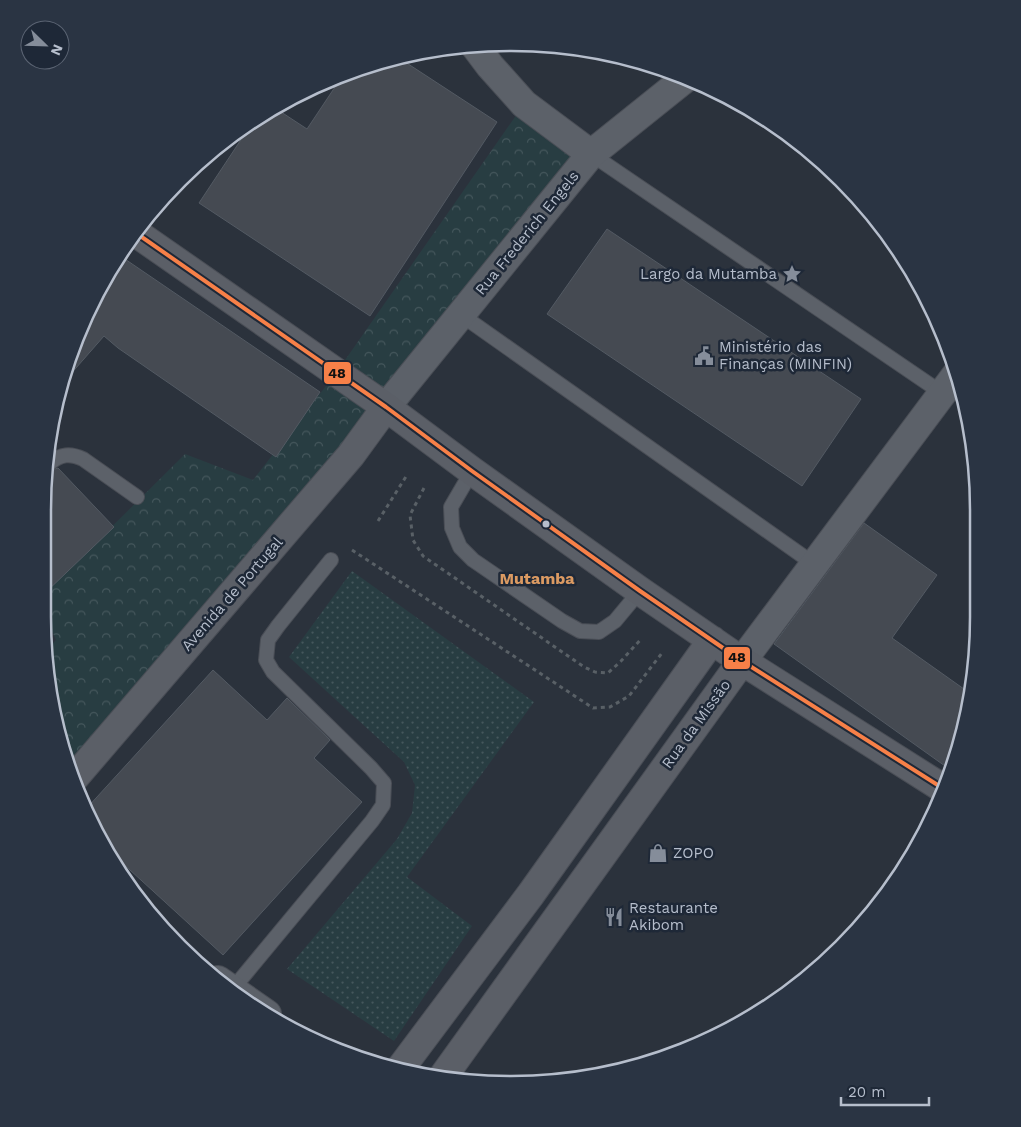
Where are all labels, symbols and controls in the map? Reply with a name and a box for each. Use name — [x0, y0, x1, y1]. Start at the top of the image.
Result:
north arrow — [20, 20, 70, 70]
text: N — [48, 42, 66, 58]
street label: Rua Frederich Engels — [471, 167, 583, 299]
place icon: Largo da Mutamba — [781, 263, 803, 285]
place label: Largo da Mutamba — [640, 265, 777, 283]
place label: Ministério das Finanças (MINFIN) — [719, 338, 852, 373]
public building icon: Ministério das Finanças (MINFIN) — [693, 345, 715, 367]
line badge: 48 — [323, 361, 352, 385]
text: 48 — [328, 365, 346, 381]
unlabelled marker — [541, 519, 551, 529]
street label: Avenida de Portugal — [178, 533, 287, 655]
district label: Mutamba — [499, 569, 575, 588]
line badge: 48 — [723, 646, 751, 670]
text: 48 — [728, 649, 746, 665]
street label: Rua da Missão — [658, 676, 734, 772]
shop icon: ZOPO — [647, 842, 669, 864]
place label: ZOPO — [673, 844, 714, 862]
place label: Restaurante Akibom — [629, 899, 718, 934]
restaurant icon: Restaurante Akibom — [603, 906, 625, 928]
scale bar — [841, 1074, 928, 1106]
text: 20 m — [848, 1083, 886, 1101]

